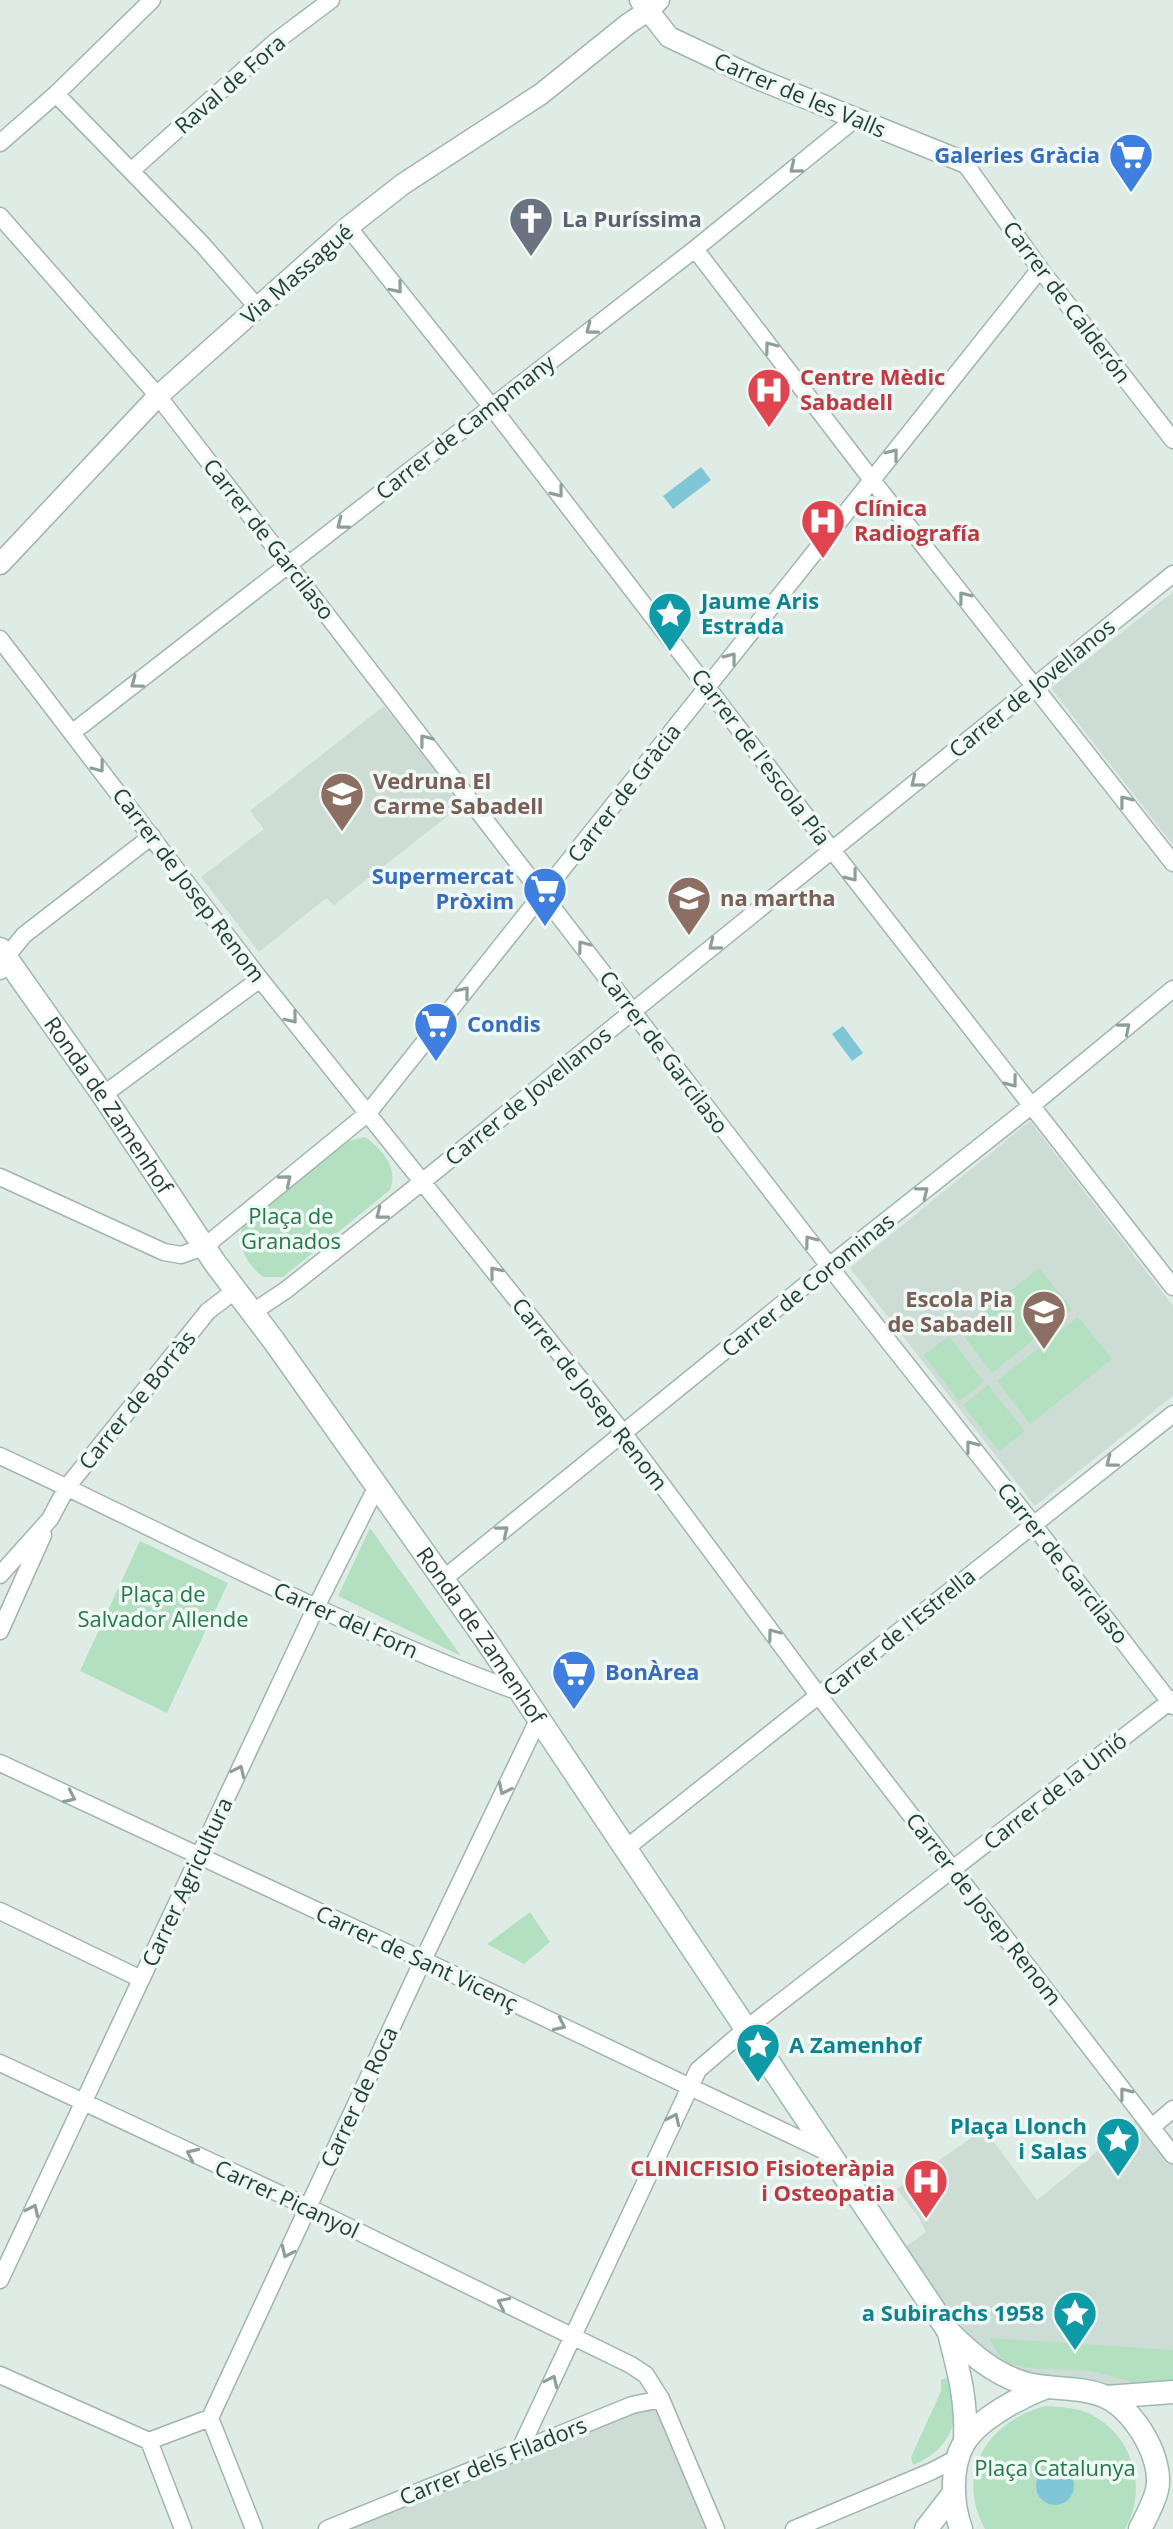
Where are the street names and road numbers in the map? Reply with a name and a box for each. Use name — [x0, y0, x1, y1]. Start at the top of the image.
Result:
street label: Raval de Fora — [168, 27, 291, 140]
street label: Carrer de les Valls — [710, 44, 891, 144]
street label: Carrer de Calderón — [997, 214, 1139, 389]
street label: Via Massagué — [234, 216, 359, 330]
street label: Carrer de Campmany — [369, 346, 561, 506]
street label: Carrer de Garcilaso — [197, 451, 342, 625]
street label: Carrer de Jovellanos — [942, 611, 1121, 764]
street label: Carrer de l'escola Pía — [685, 662, 838, 851]
street label: Carrer de Gràcia — [560, 717, 687, 868]
street label: Carrer de Josep Renom — [107, 781, 273, 988]
street label: Carrer de Garcilaso — [593, 964, 736, 1139]
street label: Ronda de Zamenhof — [38, 1010, 181, 1200]
street label: Carrer de Jovellanos — [438, 1019, 617, 1172]
street label: Carrer de Corominas — [715, 1205, 900, 1363]
street label: Carrer de Josep Renom — [506, 1291, 676, 1496]
street label: Carrer de Borràs — [71, 1324, 202, 1475]
street label: Carrer de Garcilaso — [991, 1475, 1136, 1649]
street label: Ronda de Zamenhof — [410, 1540, 554, 1730]
street label: Carrer de l'Estrella — [816, 1560, 981, 1702]
street label: Carrer del Forn — [269, 1574, 423, 1664]
street label: Carrer de la Unió — [976, 1725, 1132, 1856]
street label: Carrer Agricultura — [134, 1792, 238, 1971]
street label: Carrer de Josep Renom — [900, 1806, 1070, 2011]
street label: Carrer de Sant Vicenç — [312, 1897, 523, 2017]
street label: Carrer de Roca — [312, 2021, 404, 2172]
street label: Carrer Picanyol — [210, 2152, 364, 2245]
street label: Carrer dels Filadors — [394, 2409, 591, 2511]

